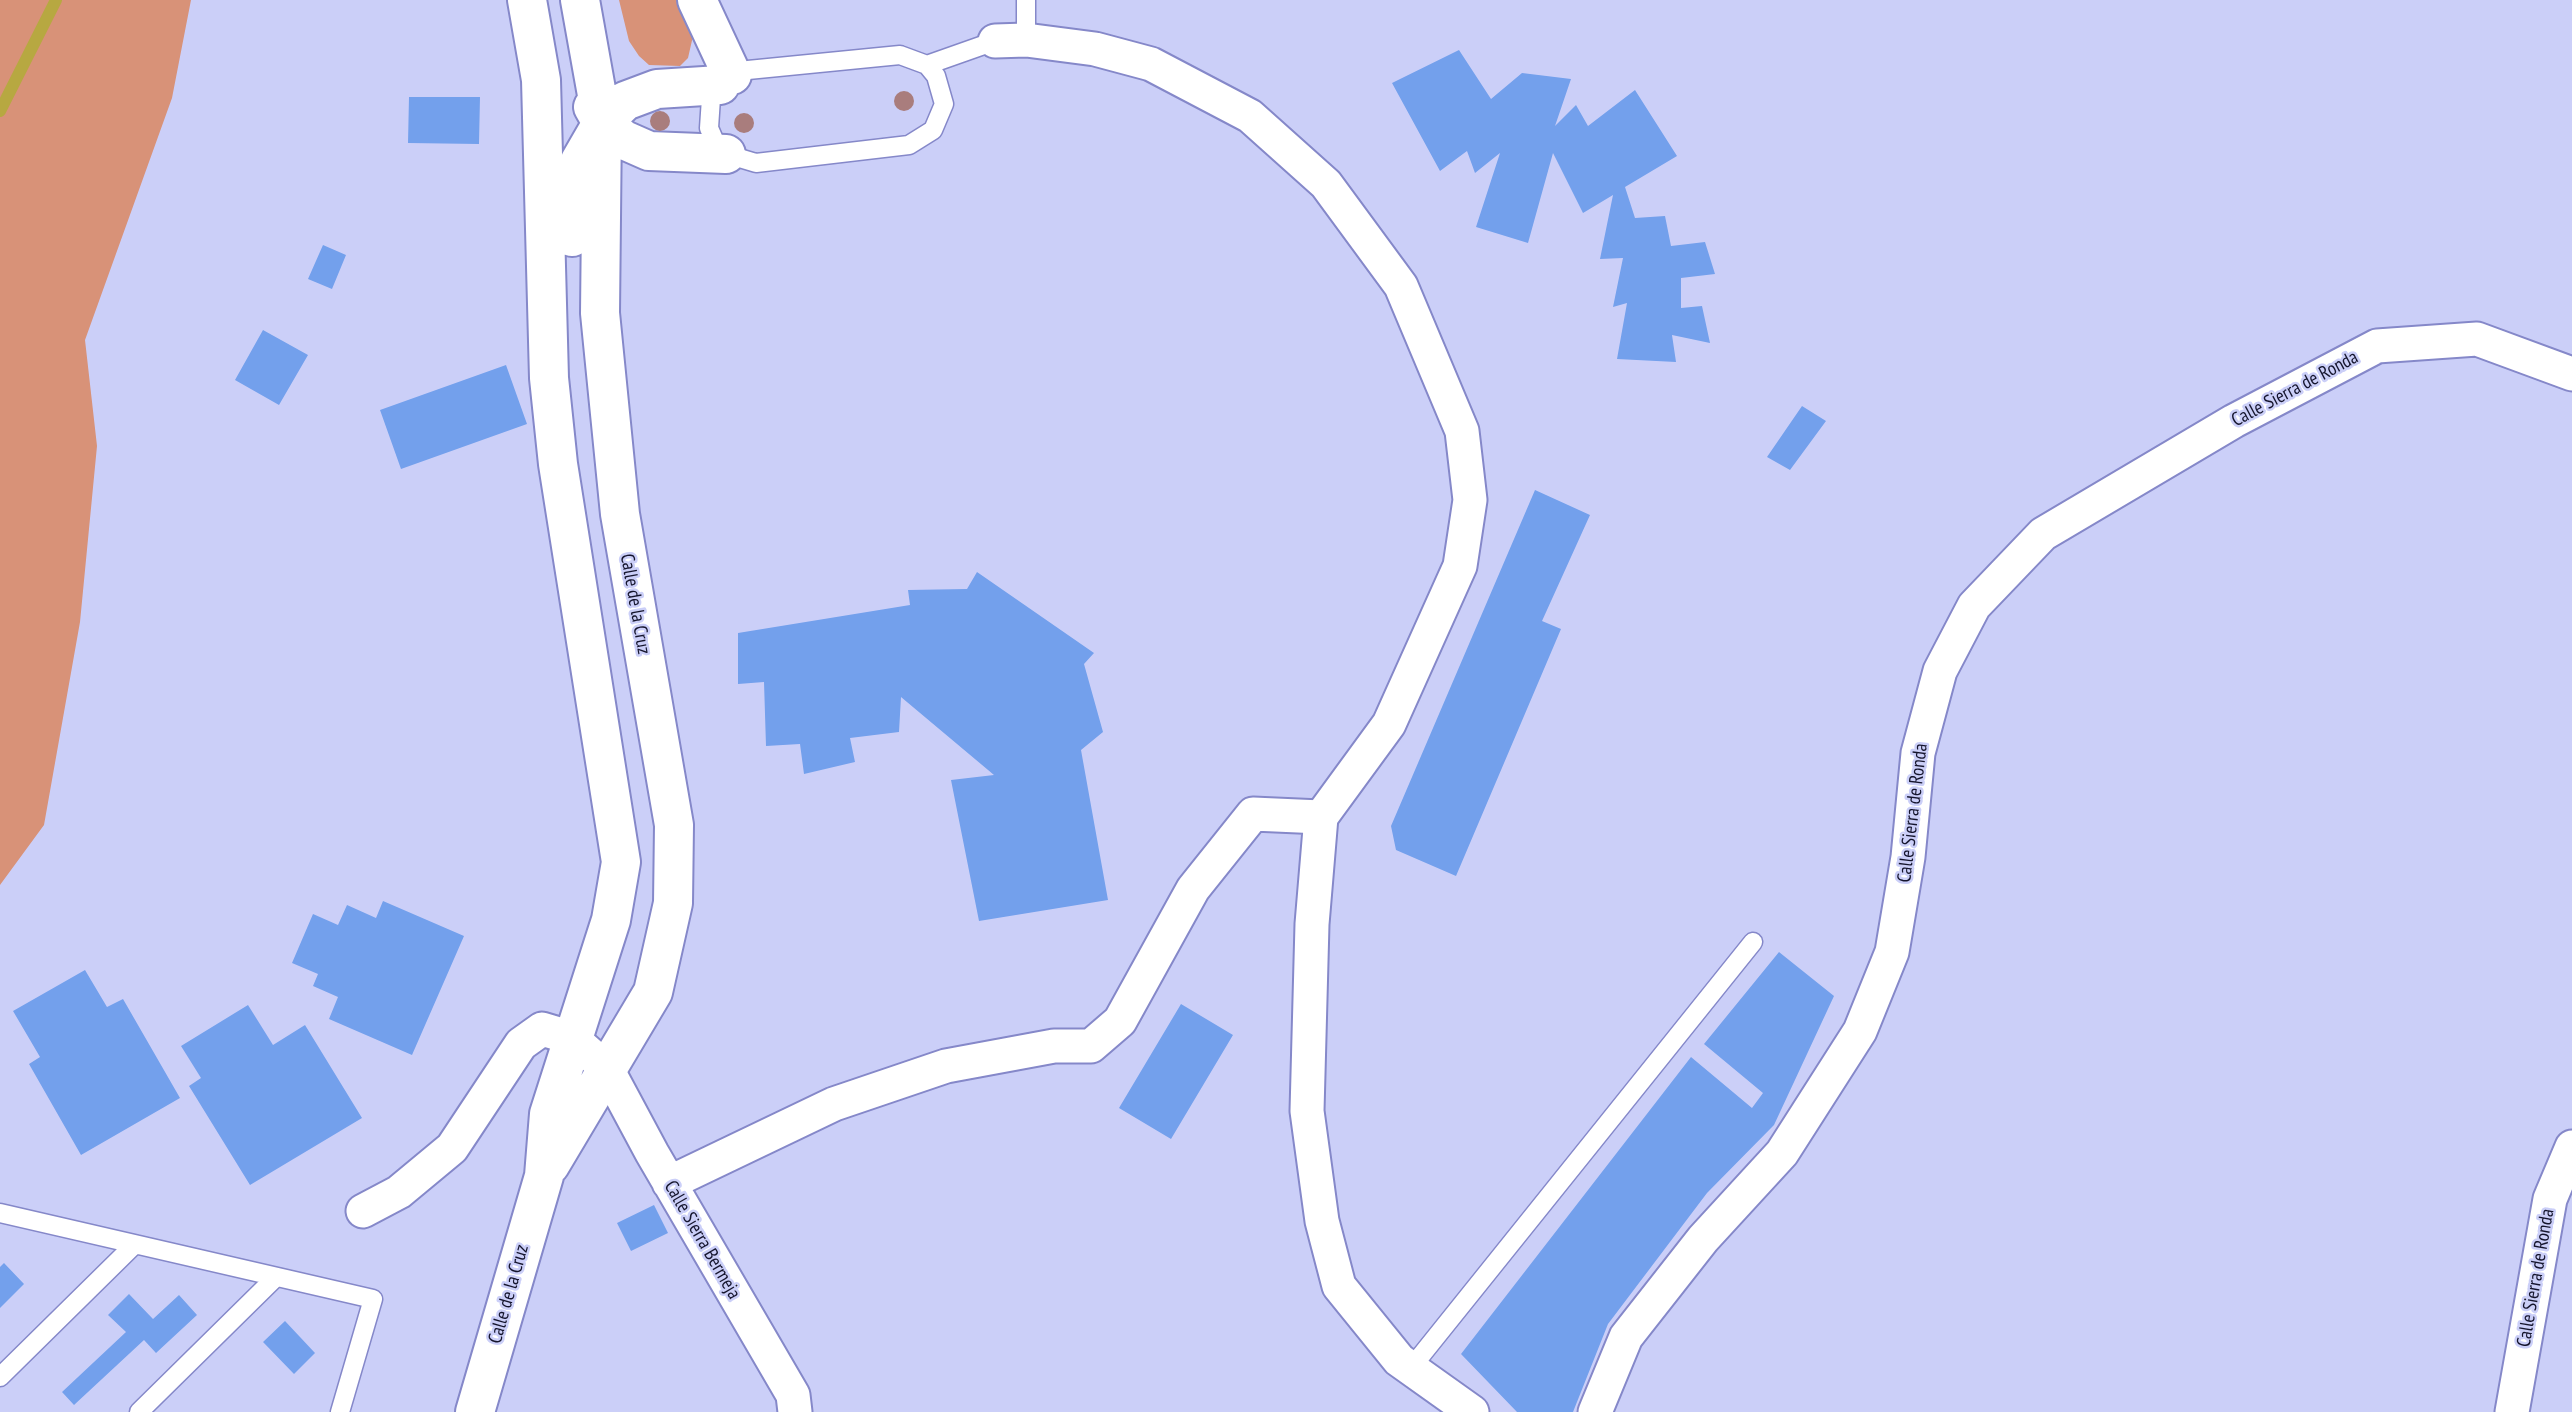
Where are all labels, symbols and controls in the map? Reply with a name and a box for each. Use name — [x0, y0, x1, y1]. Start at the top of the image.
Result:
street label: Calle Sierra de Ronda — [2228, 346, 2362, 432]
street label: Calle de la Cruz — [615, 552, 655, 656]
street label: Calle Sierra de Ronda — [1893, 742, 1933, 884]
street label: Calle Sierra Bermeja — [659, 1177, 745, 1303]
street label: Calle Sierra de Ronda — [2513, 1207, 2559, 1349]
street label: Calle de la Cruz — [484, 1242, 534, 1346]

